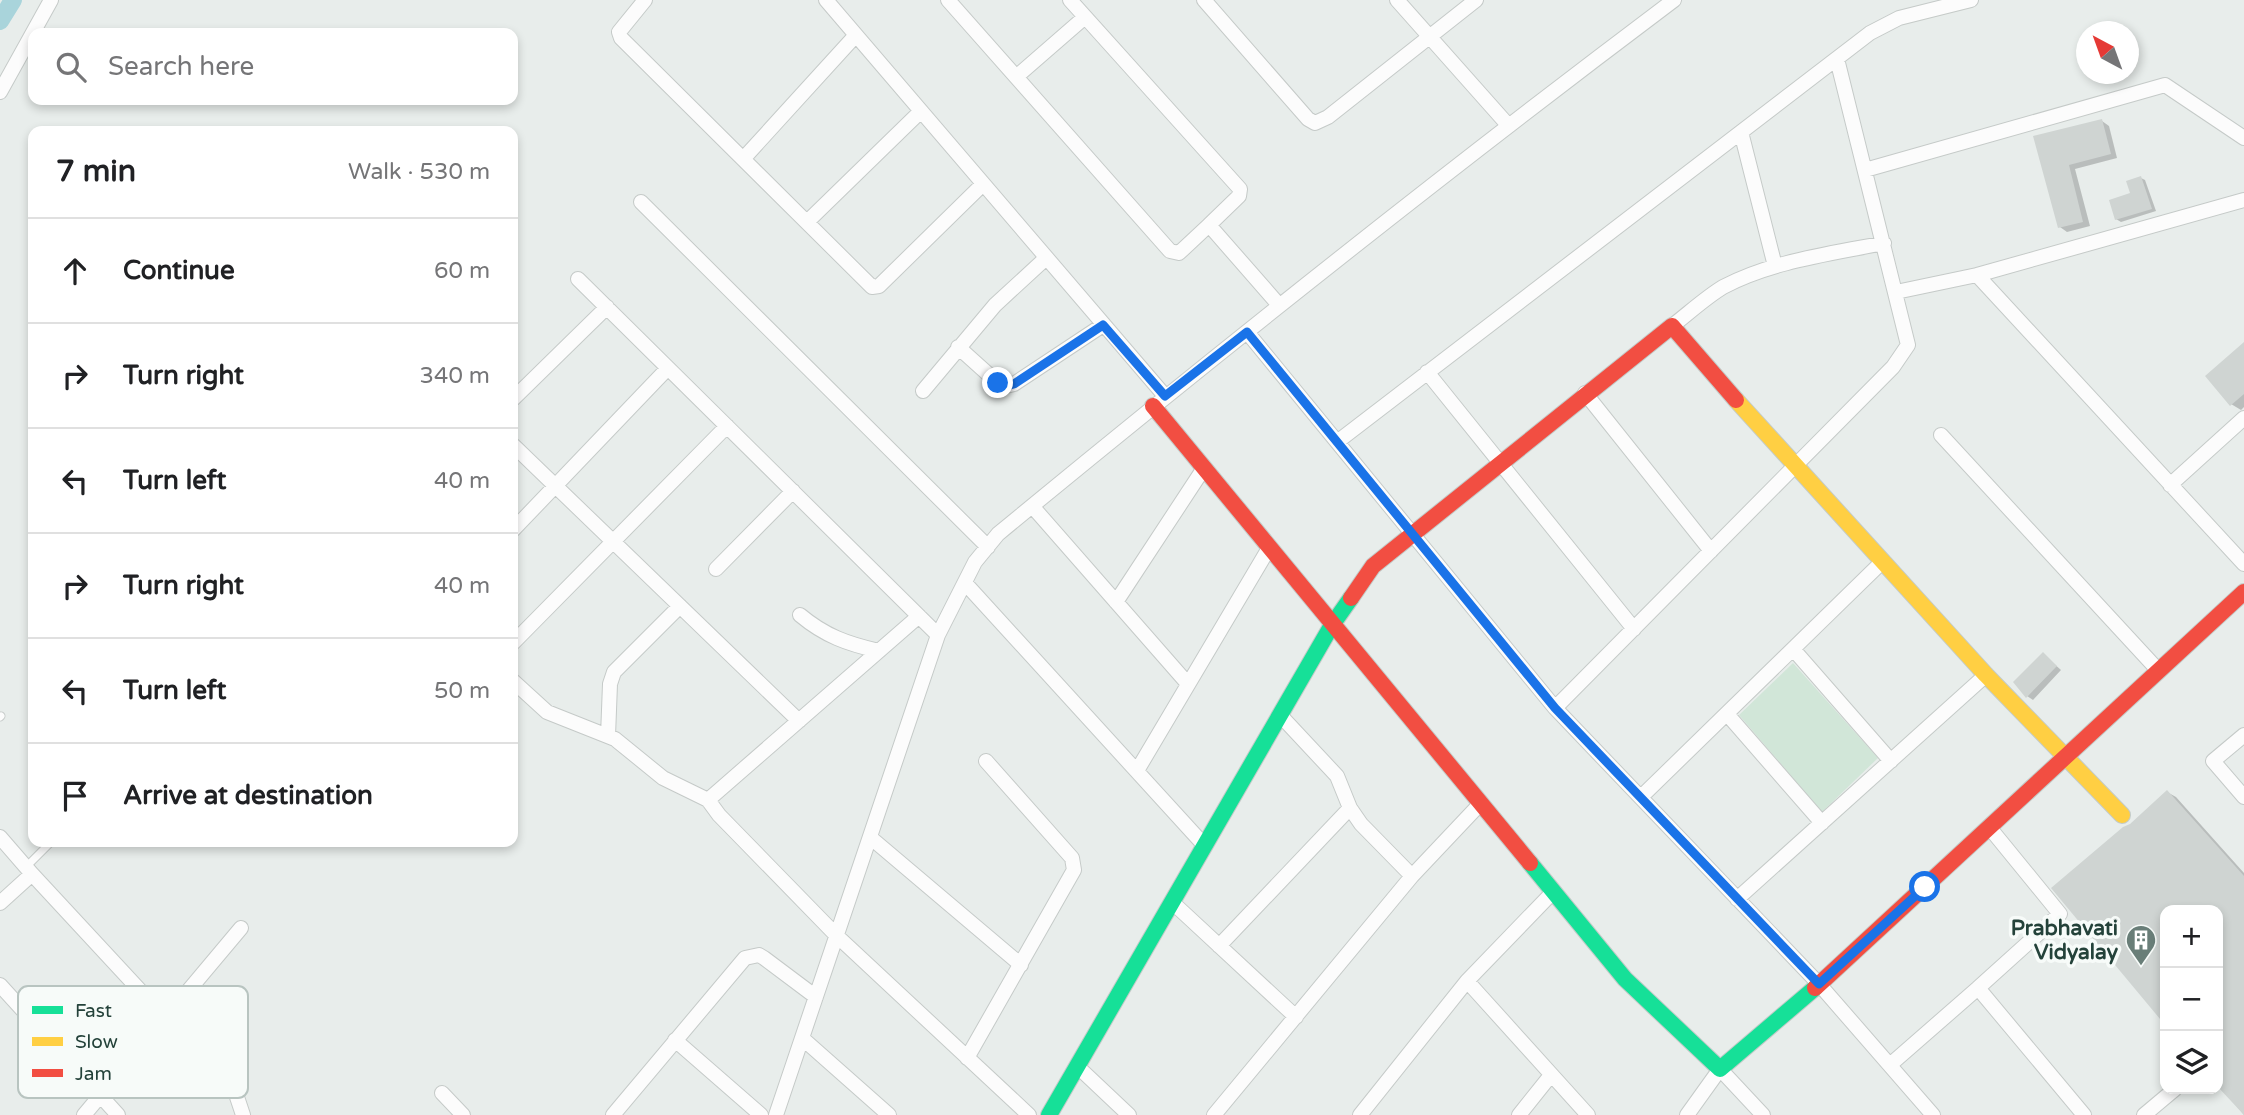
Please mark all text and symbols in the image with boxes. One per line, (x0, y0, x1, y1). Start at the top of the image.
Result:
north arrow (2076, 21, 2139, 84)
search box (28, 28, 518, 105)
icon: search (52, 48, 90, 86)
text: Search here (108, 51, 254, 82)
text: 7 min (56, 153, 136, 190)
text: Walk · 530 m (348, 158, 490, 186)
icon: ahead (56, 252, 94, 290)
text: Continue (123, 255, 235, 286)
text: 60 m (434, 257, 490, 285)
icon: right (56, 357, 94, 395)
text: Turn right (123, 360, 244, 391)
text: 340 m (420, 362, 490, 390)
route end (982, 367, 1013, 398)
icon: left (56, 462, 94, 500)
text: Turn left (123, 465, 226, 496)
text: 40 m (434, 467, 490, 495)
icon: right (56, 567, 94, 605)
text: Turn right (123, 570, 244, 601)
text: 40 m (434, 572, 490, 600)
icon: left (56, 672, 94, 710)
text: Turn left (123, 675, 226, 706)
text: 50 m (434, 677, 490, 705)
icon: arrive (56, 777, 94, 815)
text: Arrive at destination (123, 780, 373, 811)
route start (1909, 871, 1940, 902)
map controls (2160, 905, 2223, 1094)
button: + (2160, 905, 2223, 968)
place label: Prabhavati Vidyalay (2011, 916, 2119, 965)
building icon: Prabhavati Vidyalay (2124, 923, 2158, 967)
button: − (2160, 968, 2223, 1031)
legend (18, 986, 248, 1098)
text: Fast (75, 1000, 112, 1022)
text: Slow (75, 1031, 118, 1053)
button: layers (2160, 1031, 2223, 1094)
text: Jam (75, 1063, 112, 1085)

